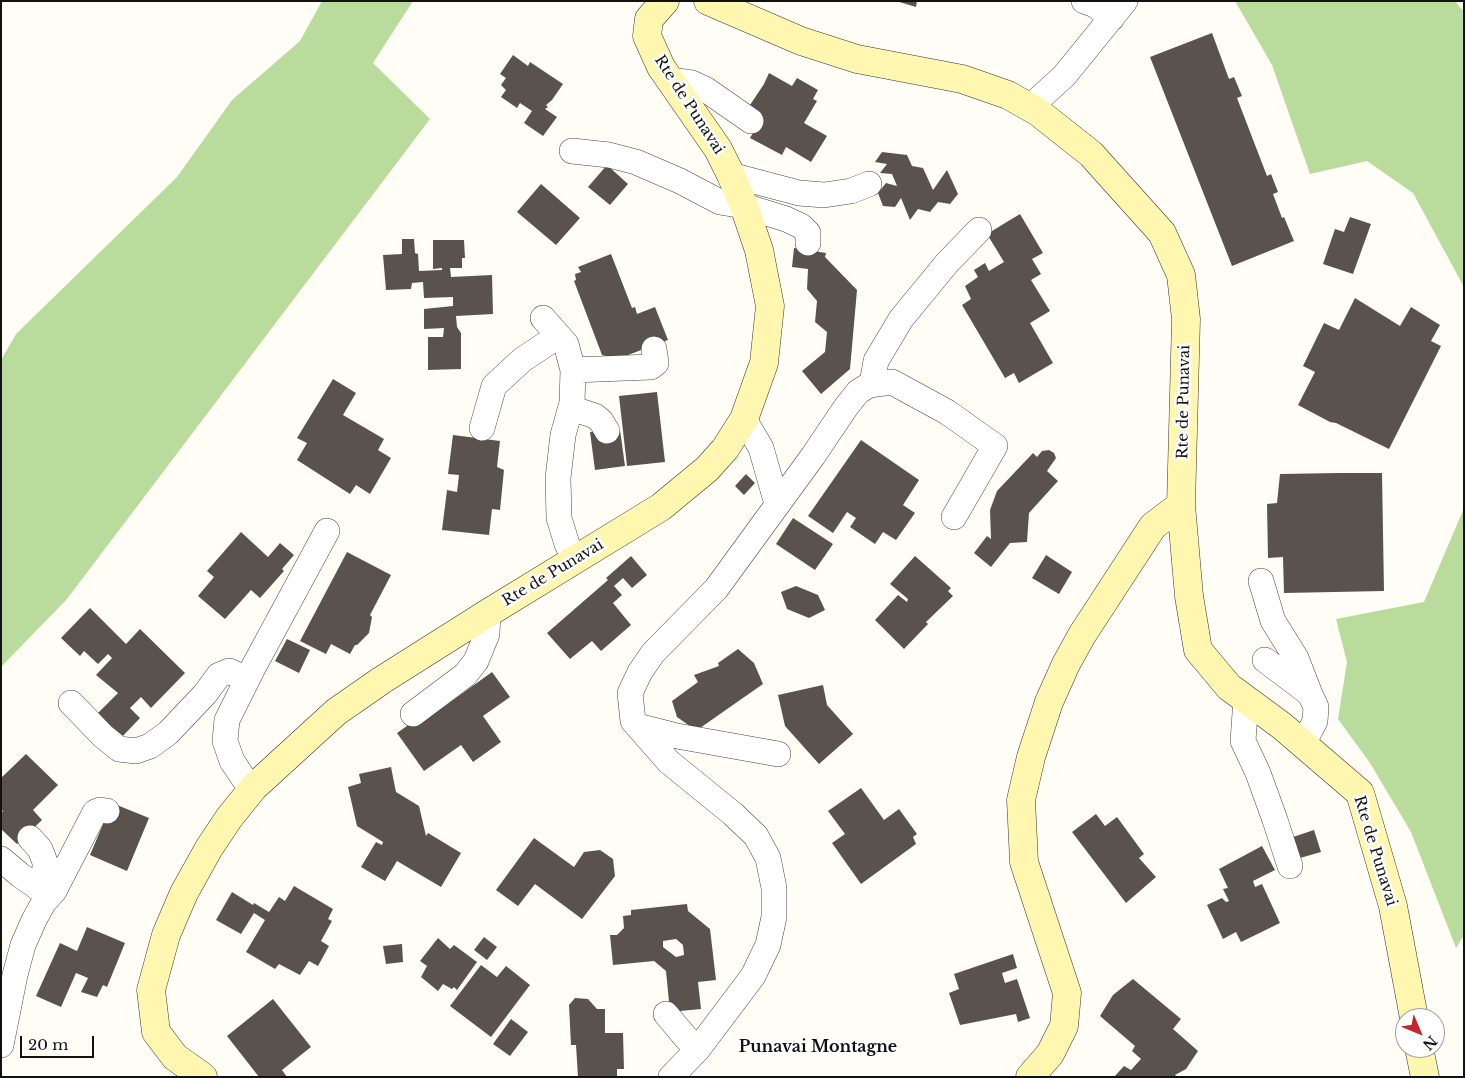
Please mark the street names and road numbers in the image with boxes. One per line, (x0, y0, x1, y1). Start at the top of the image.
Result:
street label: Rte de Punavai (650, 52, 728, 158)
street label: Rte de Punavai (1174, 345, 1194, 459)
street label: Rte de Punavai (499, 536, 607, 610)
street label: Rte de Punavai (1350, 794, 1400, 908)

